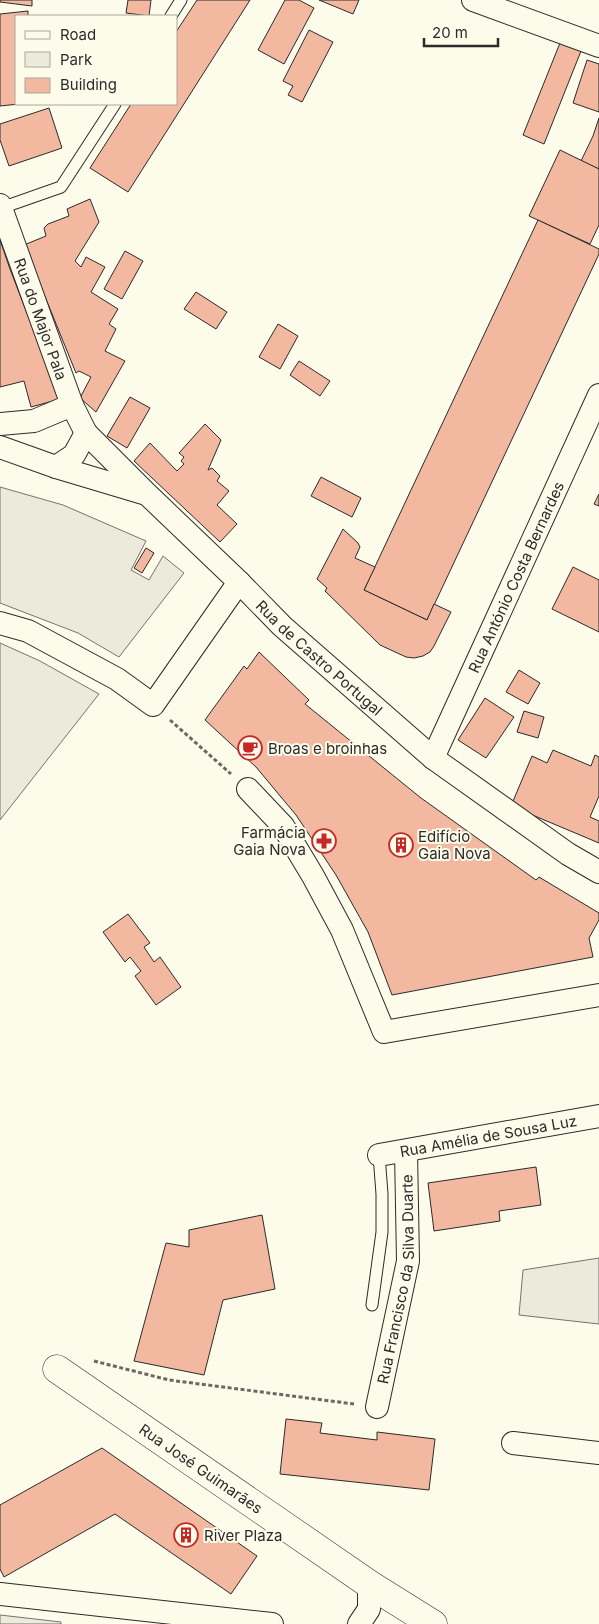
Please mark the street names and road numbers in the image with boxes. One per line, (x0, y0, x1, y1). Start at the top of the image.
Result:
street label: Rua do Major Pala (10, 255, 72, 382)
street label: Rua António Costa Bernardes (464, 478, 568, 676)
street label: Rua de Castro Portugal (252, 596, 387, 719)
street label: Rua Amélia de Sousa Luz (398, 1111, 578, 1161)
street label: Rua Francisco da Silva Duarte (373, 1174, 418, 1385)
street label: Rua José Guimarães (136, 1419, 267, 1518)

